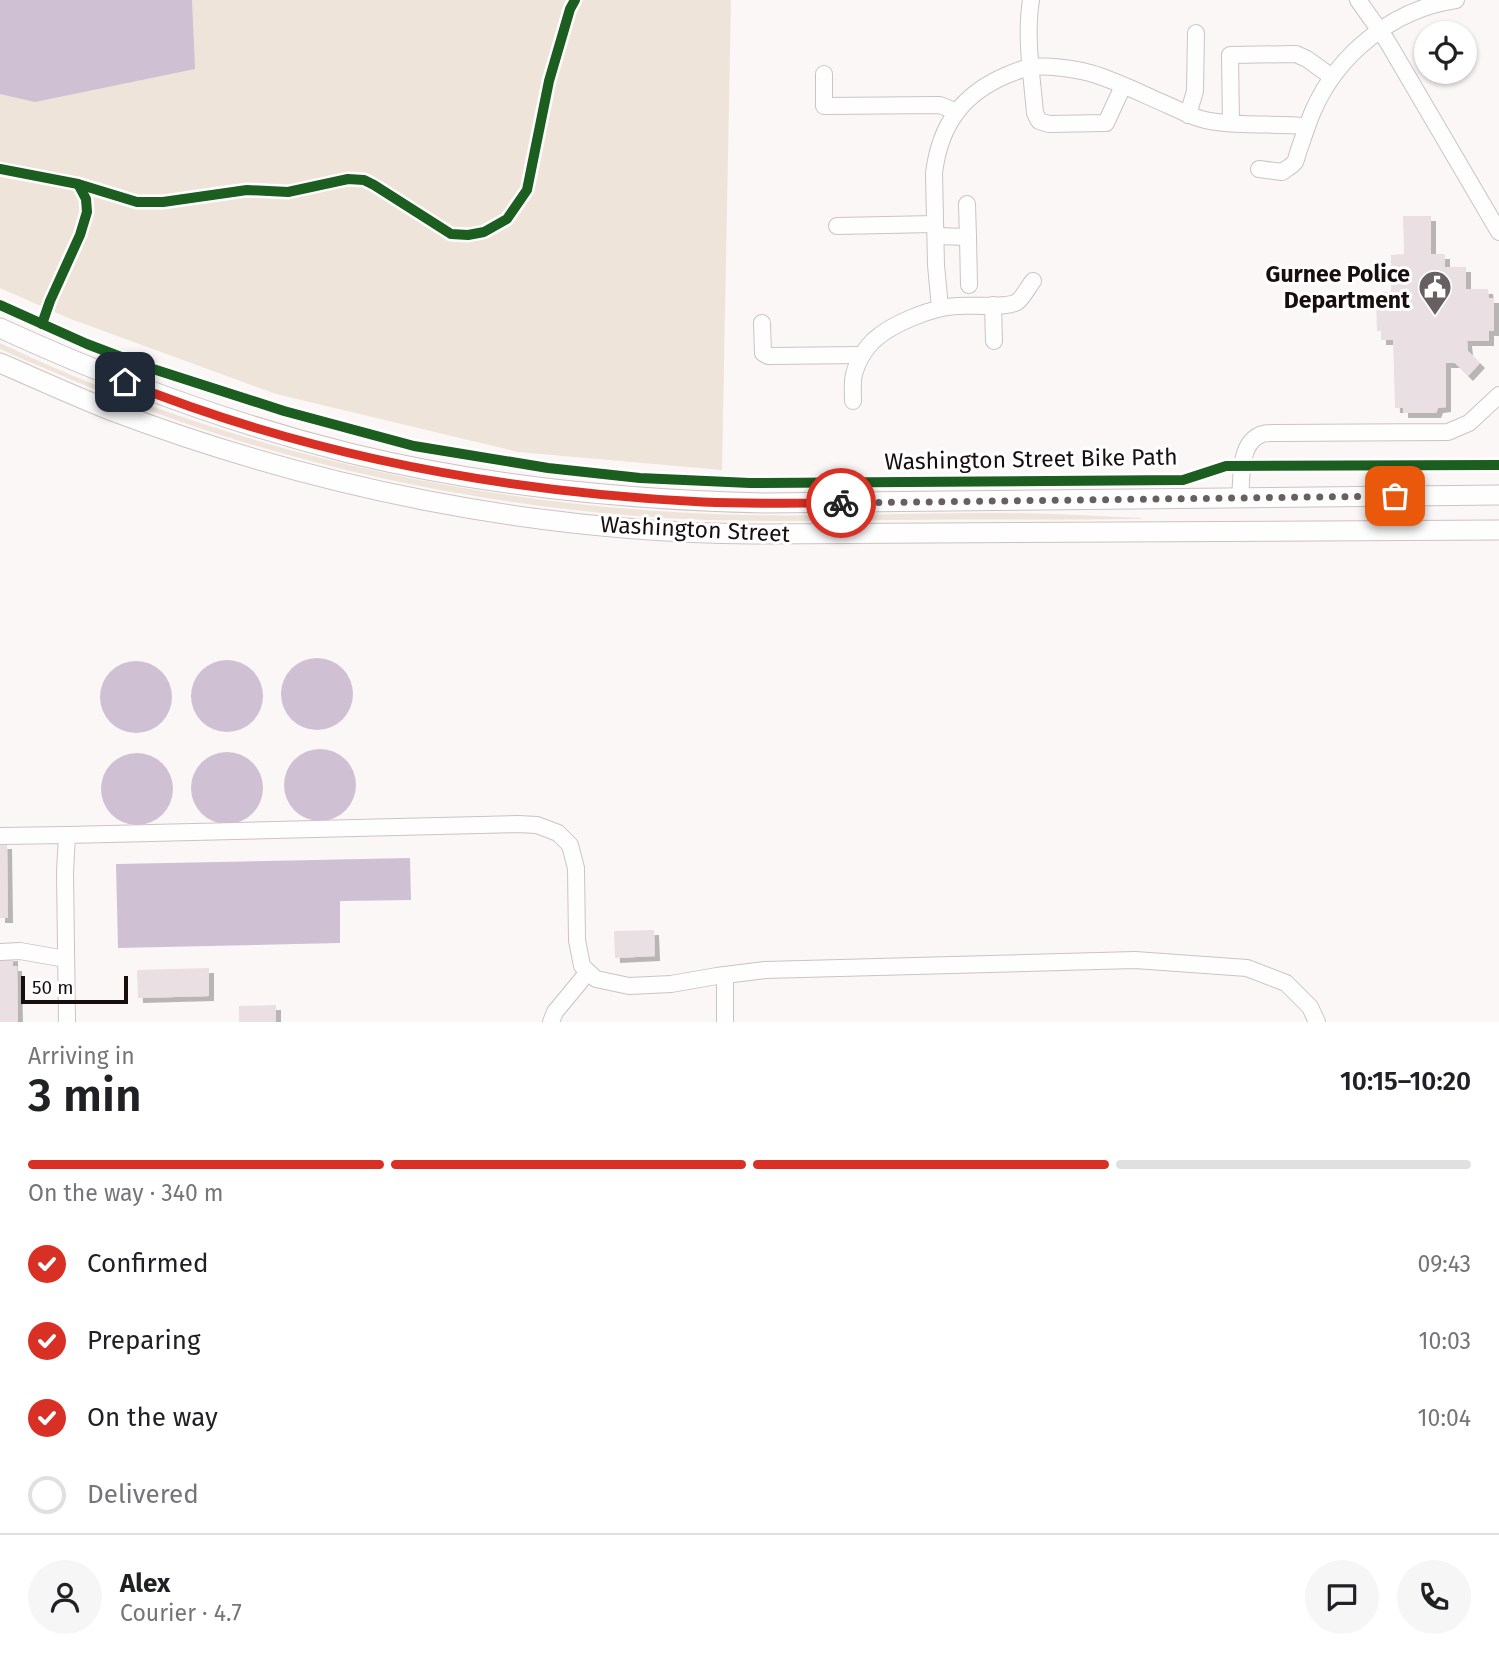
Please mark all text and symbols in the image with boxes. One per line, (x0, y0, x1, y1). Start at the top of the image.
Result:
map controls (1414, 21, 1477, 84)
button: locate (1414, 21, 1477, 84)
place label: Gurnee Police Department (1266, 260, 1411, 314)
public building icon: Gurnee Police Department (1416, 268, 1454, 317)
pin (95, 352, 155, 412)
icon: home (106, 363, 144, 401)
street label: Washington Street Bike Path (884, 442, 1178, 476)
pin (1365, 466, 1425, 526)
courier (806, 468, 876, 538)
icon: bag (1376, 477, 1414, 515)
icon: bike (822, 484, 860, 522)
street label: Washington Street (599, 510, 791, 548)
scale bar (21, 973, 128, 1005)
text: 50 m (32, 976, 73, 999)
text: Arriving in (28, 1042, 135, 1070)
text: 10:15–10:20 (1340, 1066, 1471, 1097)
text: 3 min (28, 1068, 142, 1123)
text: On the way · 340 m (28, 1179, 224, 1207)
icon: check (28, 1245, 66, 1283)
text: Confirmed (87, 1248, 208, 1279)
text: 09:43 (1418, 1250, 1471, 1278)
icon: check (28, 1322, 66, 1360)
text: Preparing (87, 1325, 200, 1356)
text: 10:03 (1419, 1327, 1471, 1355)
icon: check (28, 1399, 66, 1437)
text: On the way (87, 1402, 218, 1433)
text: 10:04 (1418, 1404, 1471, 1432)
text: Delivered (87, 1479, 199, 1510)
button: person (28, 1560, 102, 1634)
button: chat (1305, 1560, 1379, 1634)
button: phone (1397, 1560, 1471, 1634)
text: Alex (120, 1568, 170, 1599)
text: Courier · 4.7 (120, 1599, 242, 1627)

